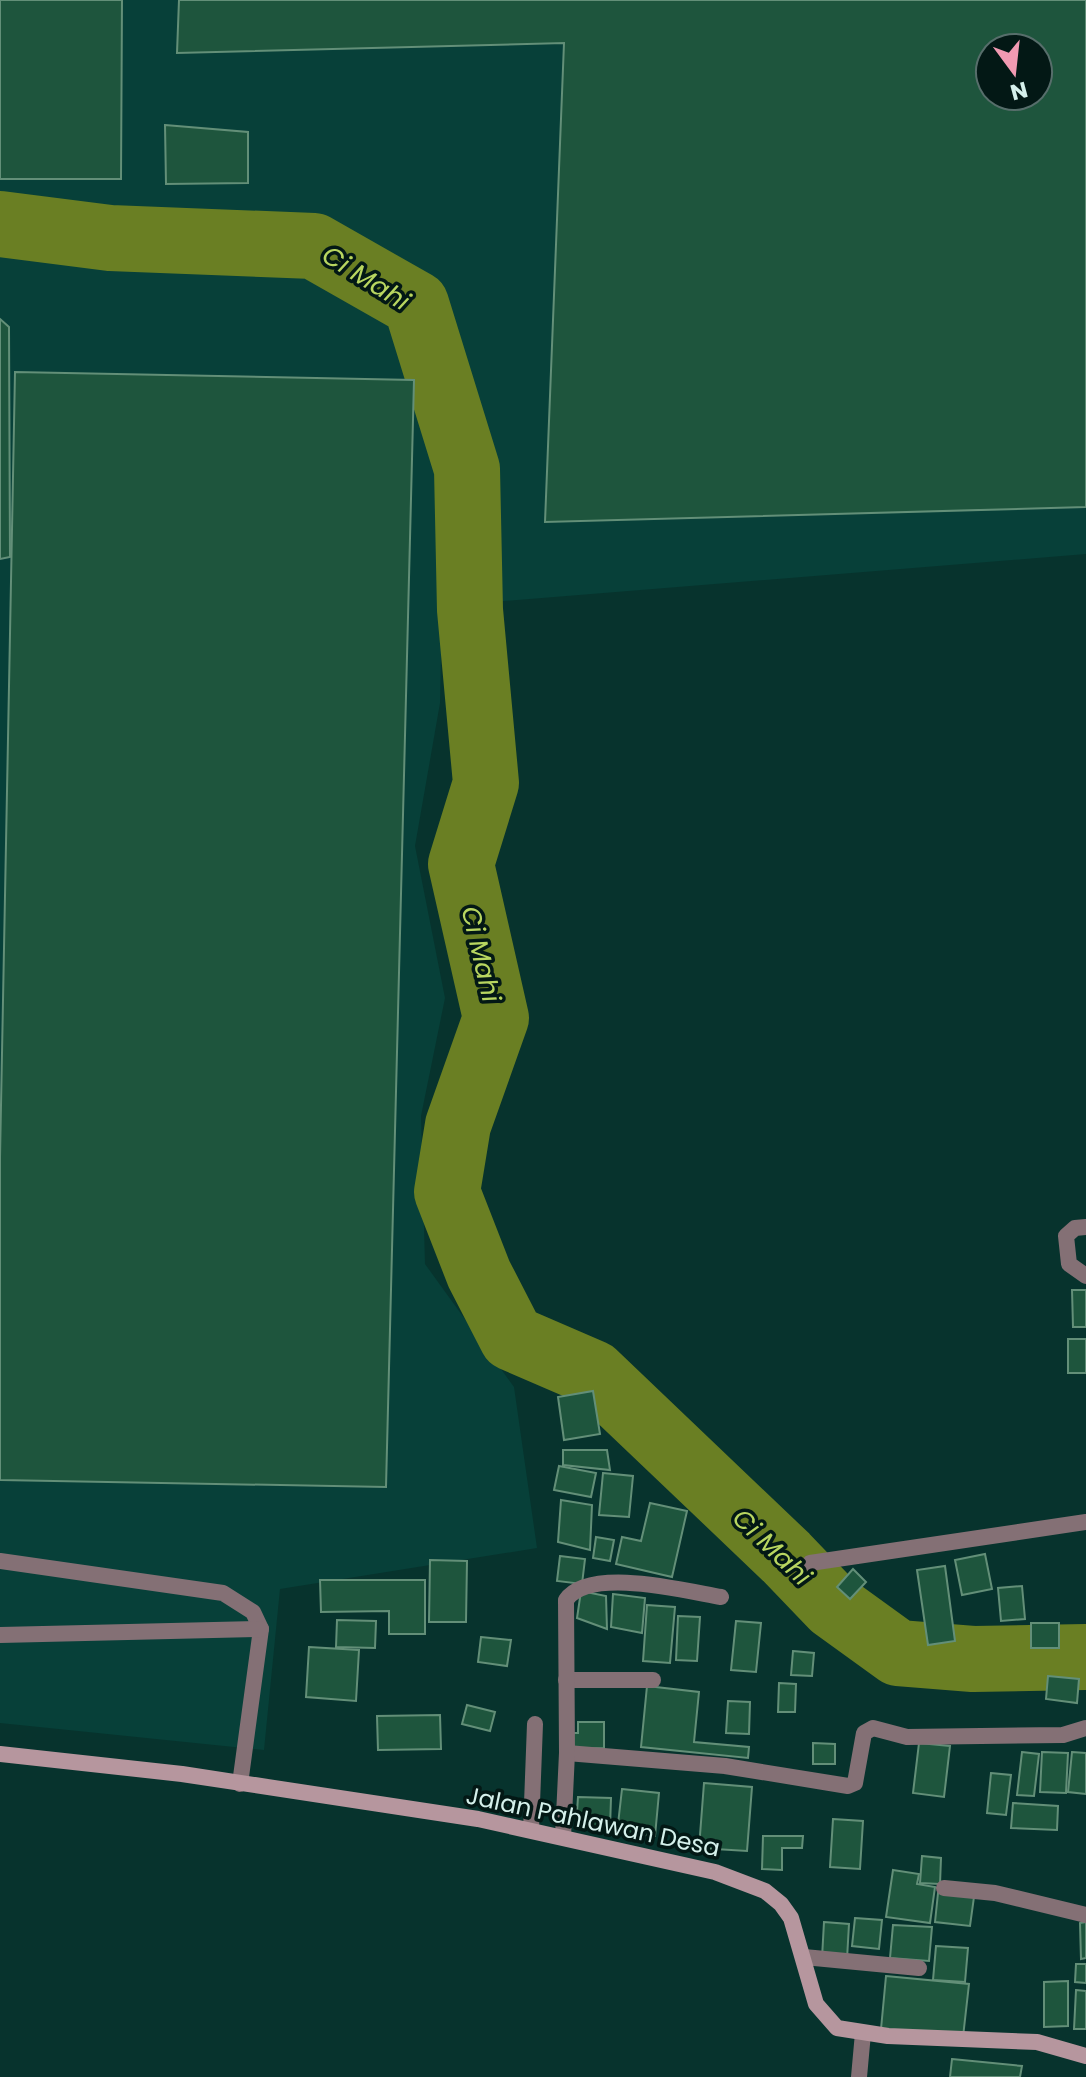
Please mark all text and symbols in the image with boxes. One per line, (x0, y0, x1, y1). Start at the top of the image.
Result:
north arrow (974, 32, 1054, 112)
text: N (1007, 74, 1031, 108)
water label: Ci Mahi (315, 237, 417, 319)
water label: Ci Mahi (453, 903, 510, 1006)
water label: Ci Mahi (725, 1500, 820, 1594)
street label: Jalan Pahlawan Desa (463, 1778, 723, 1865)

